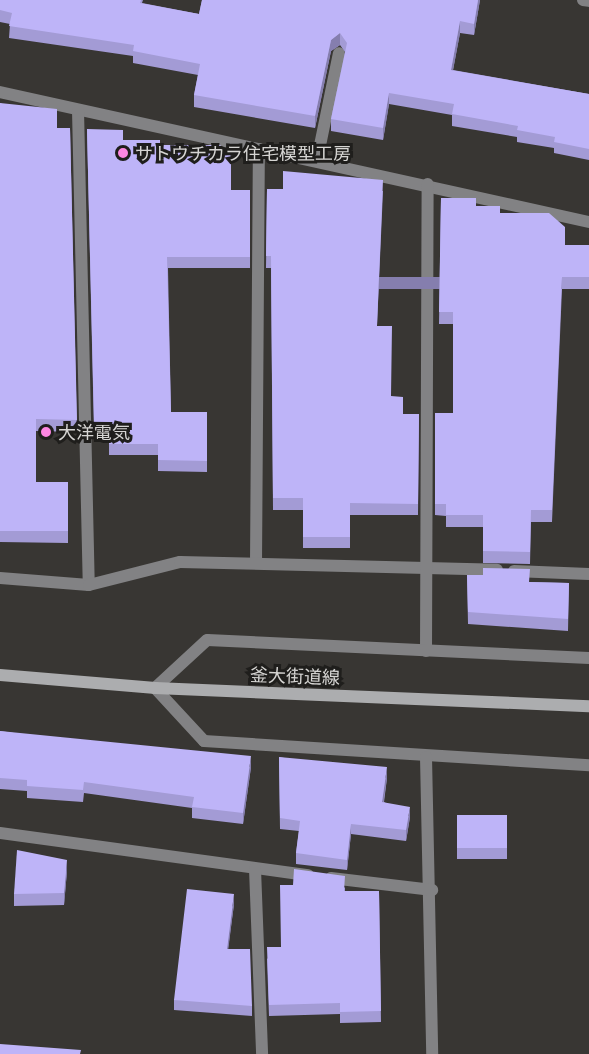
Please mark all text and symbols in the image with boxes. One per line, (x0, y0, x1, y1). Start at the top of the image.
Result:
place label: サトウチカラ住宅模型工房 (135, 142, 351, 164)
marker: サトウチカラ住宅模型工房 (116, 146, 130, 160)
place label: 大洋電気 (58, 421, 130, 443)
marker: 大洋電気 (39, 425, 53, 439)
street label: 釜大街道線 (250, 664, 340, 688)

